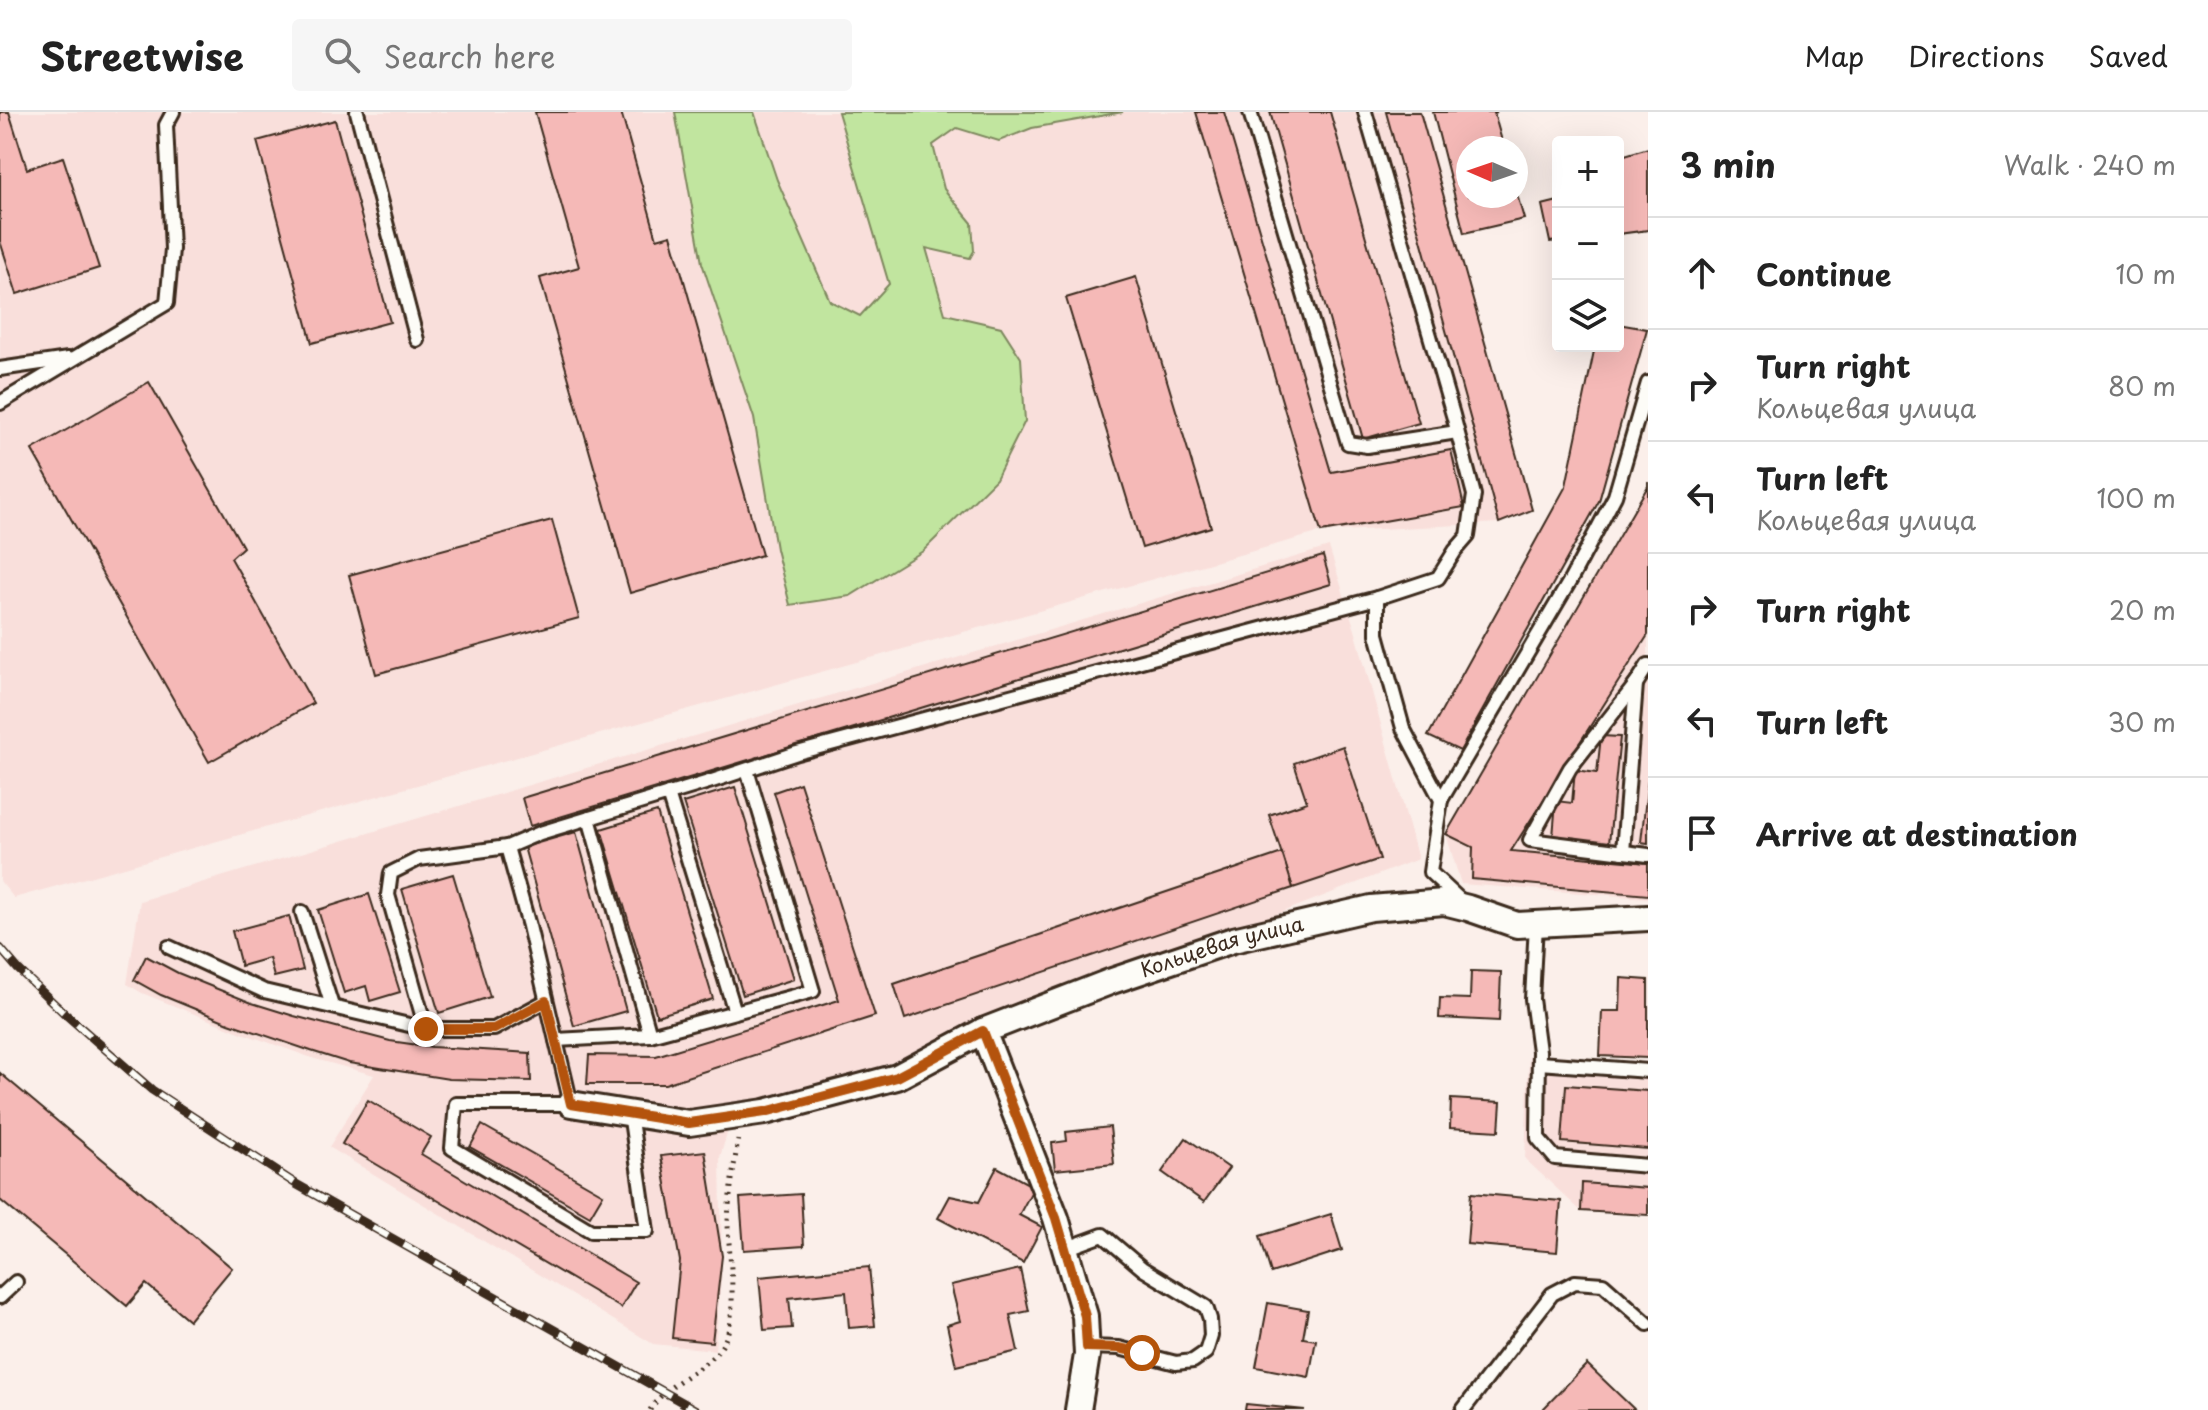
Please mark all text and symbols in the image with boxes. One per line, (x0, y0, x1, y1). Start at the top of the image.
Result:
search box (292, 19, 852, 91)
text: Streetwise (40, 27, 244, 84)
icon: search (320, 33, 364, 77)
text: Search here (384, 33, 555, 78)
text: Map (1805, 34, 1864, 77)
text: Directions (1908, 34, 2045, 77)
text: Saved (2089, 34, 2168, 77)
north arrow (1456, 136, 1528, 208)
map controls (1552, 136, 1624, 352)
button: + (1552, 136, 1624, 208)
text: 3 min (1680, 138, 1776, 190)
text: Walk · 240 m (2004, 145, 2176, 184)
button: − (1552, 208, 1624, 280)
icon: ahead (1680, 251, 1724, 295)
text: Continue (1756, 251, 1891, 296)
text: 10 m (2115, 254, 2176, 293)
button: layers (1552, 280, 1624, 352)
text: Turn right (1756, 343, 1911, 388)
icon: right (1680, 363, 1724, 407)
text: 80 m (2108, 366, 2176, 405)
text: Кольцевая улица (1756, 388, 1976, 427)
text: Turn left (1756, 455, 1888, 500)
icon: left (1680, 475, 1724, 519)
text: 100 m (2096, 478, 2176, 517)
text: Кольцевая улица (1756, 500, 1976, 539)
icon: right (1680, 587, 1724, 631)
text: Turn right (1756, 587, 1911, 632)
text: 20 m (2109, 590, 2176, 629)
icon: left (1680, 699, 1724, 743)
text: Turn left (1756, 699, 1888, 744)
text: 30 m (2108, 702, 2176, 741)
icon: arrive (1680, 811, 1724, 855)
text: Arrive at destination (1756, 811, 2078, 856)
street label: Кольцевая улица (1136, 908, 1307, 984)
route end (408, 1011, 444, 1047)
route start (1124, 1335, 1160, 1371)

